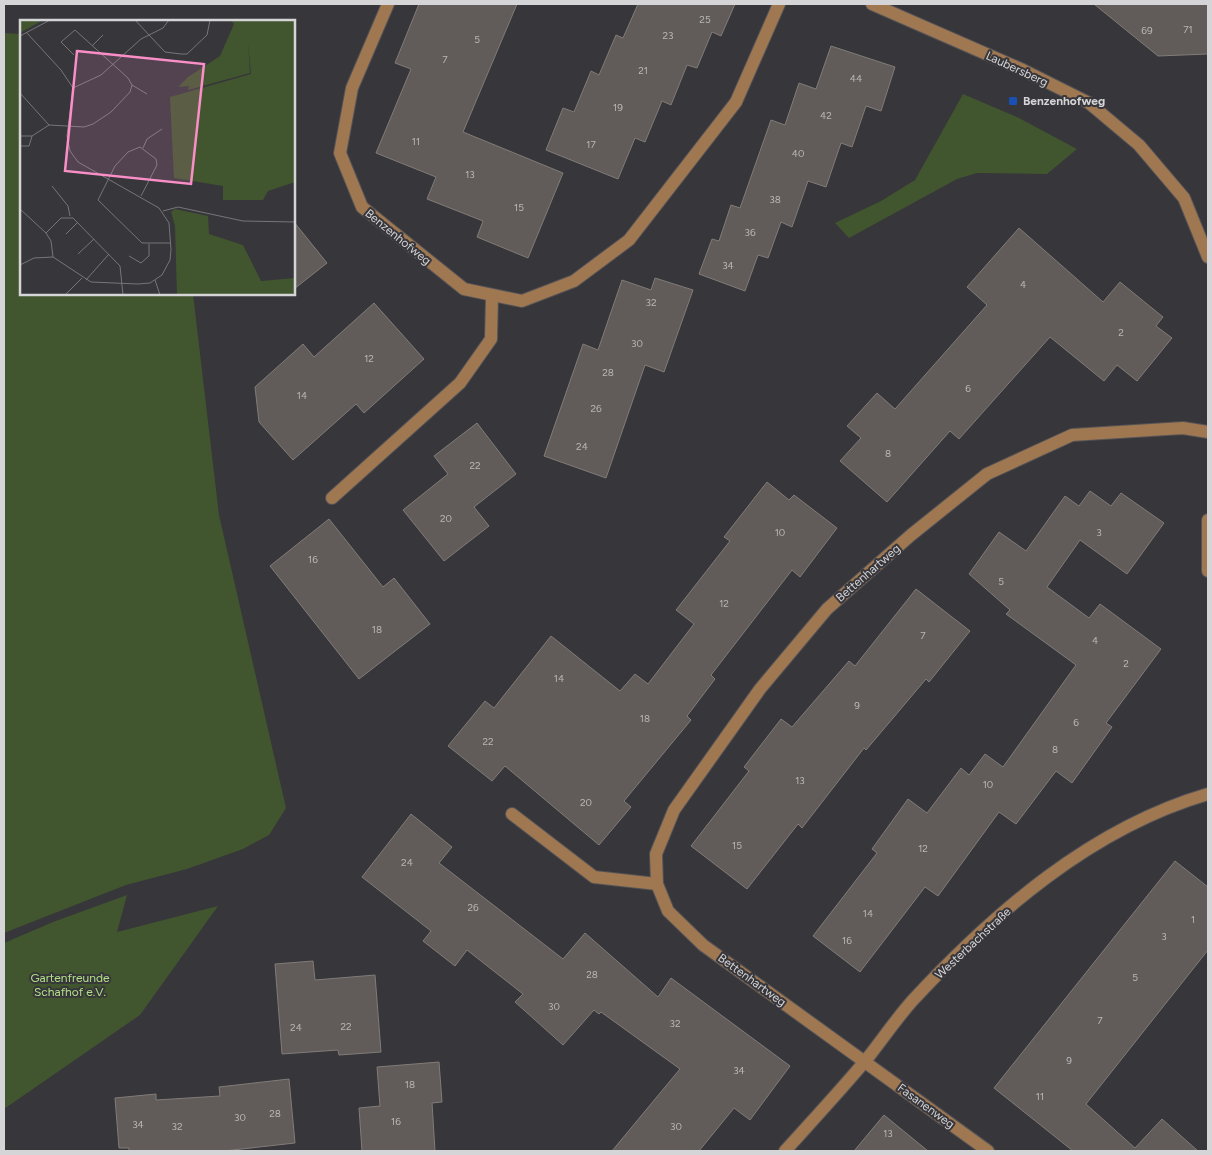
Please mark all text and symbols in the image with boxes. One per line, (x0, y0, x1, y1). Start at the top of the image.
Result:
house number: 25 (699, 13, 711, 26)
inset map (20, 20, 295, 295)
house number: 71 (1183, 23, 1193, 36)
house number: 69 (1141, 24, 1153, 37)
house number: 23 (662, 29, 674, 42)
house number: 5 (474, 33, 480, 46)
street label: Laubersberg (984, 49, 1050, 89)
house number: 7 (442, 53, 448, 66)
house number: 21 (638, 64, 648, 77)
house number: 44 (850, 72, 862, 85)
place label: Benzenhofweg (1023, 94, 1105, 108)
marker: Benzenhofweg (1007, 95, 1019, 107)
house number: 19 (613, 101, 623, 114)
house number: 42 (820, 109, 832, 122)
house number: 11 (412, 135, 420, 148)
house number: 17 (586, 138, 596, 151)
house number: 40 (792, 147, 804, 160)
house number: 13 (465, 168, 475, 181)
house number: 38 (769, 193, 781, 206)
house number: 15 (514, 201, 524, 214)
street label: Benzenhofweg (362, 206, 434, 268)
house number: 36 (744, 226, 756, 239)
house number: 34 (722, 259, 734, 272)
house number: 4 (1020, 278, 1026, 291)
house number: 32 (645, 296, 657, 309)
house number: 2 (1118, 326, 1124, 339)
house number: 30 (631, 337, 643, 350)
house number: 12 (364, 352, 374, 365)
house number: 28 (602, 366, 614, 379)
house number: 6 (965, 382, 971, 395)
house number: 14 (297, 389, 307, 402)
house number: 26 (590, 402, 602, 415)
house number: 24 (576, 440, 588, 453)
house number: 8 (885, 447, 891, 460)
house number: 22 (469, 459, 481, 472)
house number: 20 (440, 512, 452, 525)
house number: 10 (775, 526, 785, 539)
house number: 3 (1096, 526, 1102, 539)
street label: Bettenhartweg (833, 541, 903, 605)
house number: 16 (308, 553, 318, 566)
house number: 5 (998, 575, 1004, 588)
house number: 12 (719, 597, 729, 610)
house number: 18 (372, 623, 382, 636)
house number: 7 (920, 629, 926, 642)
house number: 4 (1092, 634, 1098, 647)
house number: 2 (1123, 657, 1129, 670)
house number: 14 (554, 672, 564, 685)
house number: 9 (854, 699, 860, 712)
house number: 18 (640, 712, 650, 725)
house number: 6 (1073, 716, 1079, 729)
house number: 22 (482, 735, 494, 748)
house number: 8 (1052, 743, 1058, 756)
house number: 13 (795, 774, 805, 787)
house number: 10 (983, 778, 993, 791)
house number: 20 (580, 796, 592, 809)
house number: 15 (732, 839, 742, 852)
house number: 12 (918, 842, 928, 855)
house number: 24 (401, 856, 413, 869)
house number: 26 (467, 901, 479, 914)
street label: Westerbachstraße (932, 904, 1014, 982)
house number: 14 (863, 907, 873, 920)
house number: 1 (1191, 913, 1195, 926)
house number: 3 (1161, 930, 1167, 943)
house number: 16 (842, 934, 852, 947)
street label: Bettenhartweg (715, 951, 789, 1009)
house number: 28 (586, 968, 598, 981)
park label: Gartenfreunde Schafhof e.V. (30, 971, 110, 999)
house number: 5 (1132, 971, 1138, 984)
house number: 30 (548, 1000, 560, 1013)
house number: 7 (1097, 1014, 1103, 1027)
house number: 32 (669, 1017, 681, 1030)
house number: 22 (340, 1020, 352, 1033)
house number: 24 (290, 1021, 302, 1034)
house number: 9 (1066, 1054, 1072, 1067)
house number: 34 (733, 1064, 745, 1077)
house number: 18 (405, 1078, 415, 1091)
street label: Fasanenweg (895, 1081, 957, 1131)
house number: 11 (1036, 1090, 1044, 1103)
house number: 28 (269, 1107, 281, 1120)
house number: 30 (234, 1111, 246, 1124)
house number: 16 (391, 1115, 401, 1128)
house number: 34 (132, 1118, 144, 1131)
house number: 32 (171, 1120, 183, 1133)
house number: 30 (670, 1120, 682, 1133)
house number: 13 (883, 1127, 893, 1140)

